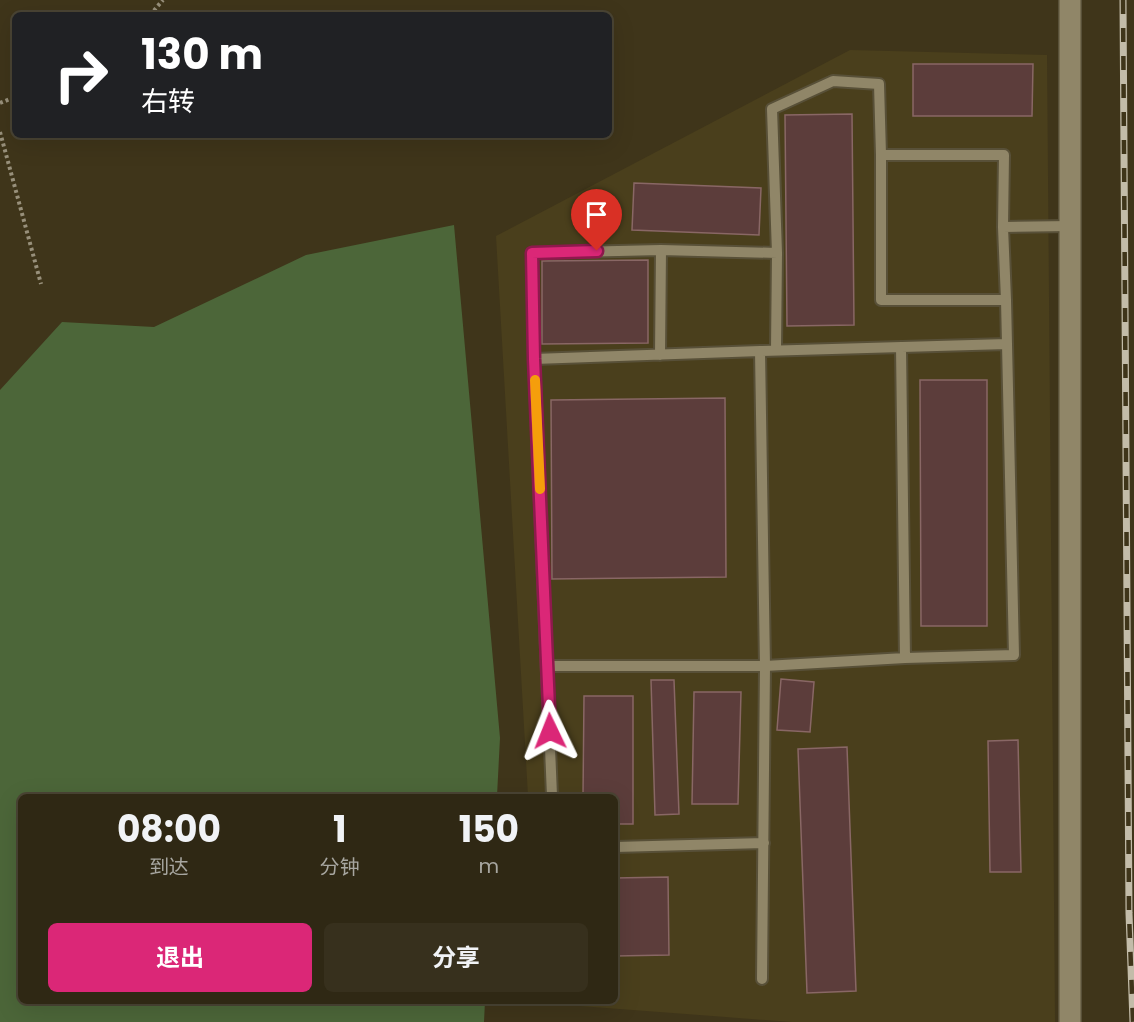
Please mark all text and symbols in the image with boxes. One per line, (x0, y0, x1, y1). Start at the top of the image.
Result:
text: 130 m (141, 25, 263, 84)
icon: right (42, 36, 120, 114)
text: 右转 (141, 83, 195, 120)
pin (571, 189, 622, 251)
icon: arrive (580, 198, 613, 231)
position arrow (518, 699, 582, 763)
text: 08:00 (117, 804, 221, 855)
text: 1 (333, 804, 347, 855)
text: 150 (459, 804, 519, 855)
text: m (479, 852, 499, 880)
text: 到达 (149, 853, 189, 881)
text: 分钟 (320, 853, 360, 881)
button: 退出 (48, 923, 312, 992)
button: 分享 (324, 923, 588, 992)

